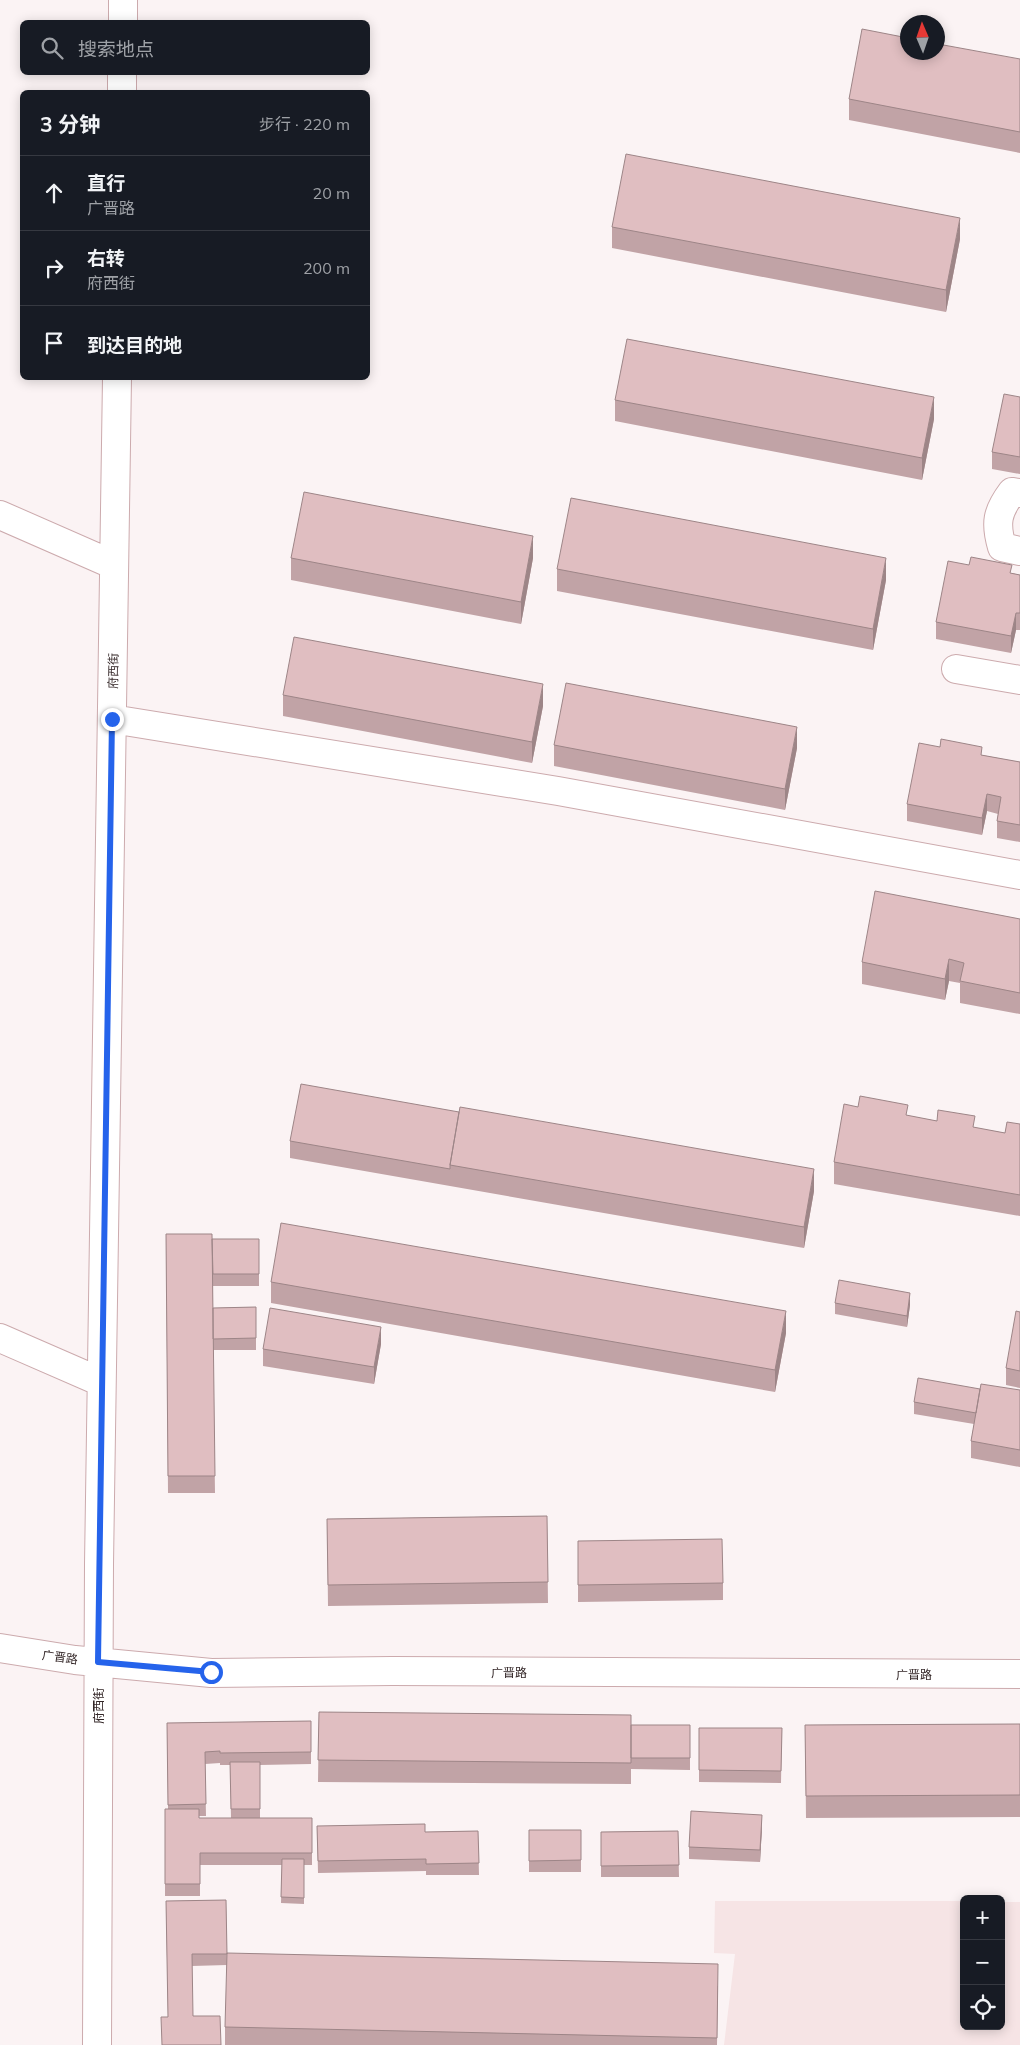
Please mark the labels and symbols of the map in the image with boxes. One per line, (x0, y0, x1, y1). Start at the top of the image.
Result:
north arrow (900, 15, 945, 60)
street label: 府西街 (105, 653, 121, 689)
route end (101, 708, 124, 731)
street label: 广晋路 (41, 1647, 79, 1667)
route start (200, 1661, 223, 1684)
street label: 广晋路 (491, 1665, 527, 1680)
street label: 广晋路 (896, 1667, 932, 1682)
street label: 府西街 (91, 1688, 106, 1724)

